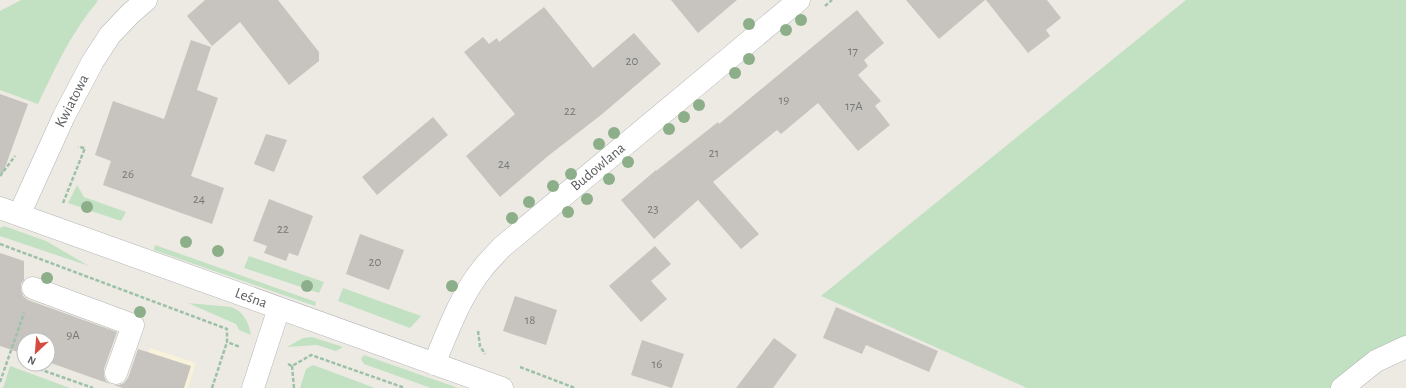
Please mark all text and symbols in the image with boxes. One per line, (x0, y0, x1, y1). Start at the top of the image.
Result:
house number: 17 (848, 45, 859, 58)
house number: 20 (626, 55, 639, 68)
street label: Kwiatowa (52, 72, 92, 130)
house number: 19 (779, 94, 789, 107)
house number: 17A (845, 100, 863, 113)
house number: 22 (564, 105, 576, 118)
street label: Budowlana (568, 140, 628, 194)
house number: 21 (709, 147, 719, 160)
house number: 24 (498, 158, 510, 171)
house number: 26 (122, 168, 134, 181)
house number: 24 (193, 193, 205, 206)
house number: 23 (647, 203, 659, 216)
house number: 22 (277, 223, 289, 236)
house number: 20 (369, 256, 382, 269)
street label: Leśna (233, 285, 269, 311)
house number: 18 (525, 314, 535, 327)
house number: 9A (66, 329, 80, 342)
north arrow (16, 332, 56, 372)
text: N (26, 354, 38, 367)
house number: 16 (652, 358, 662, 371)

